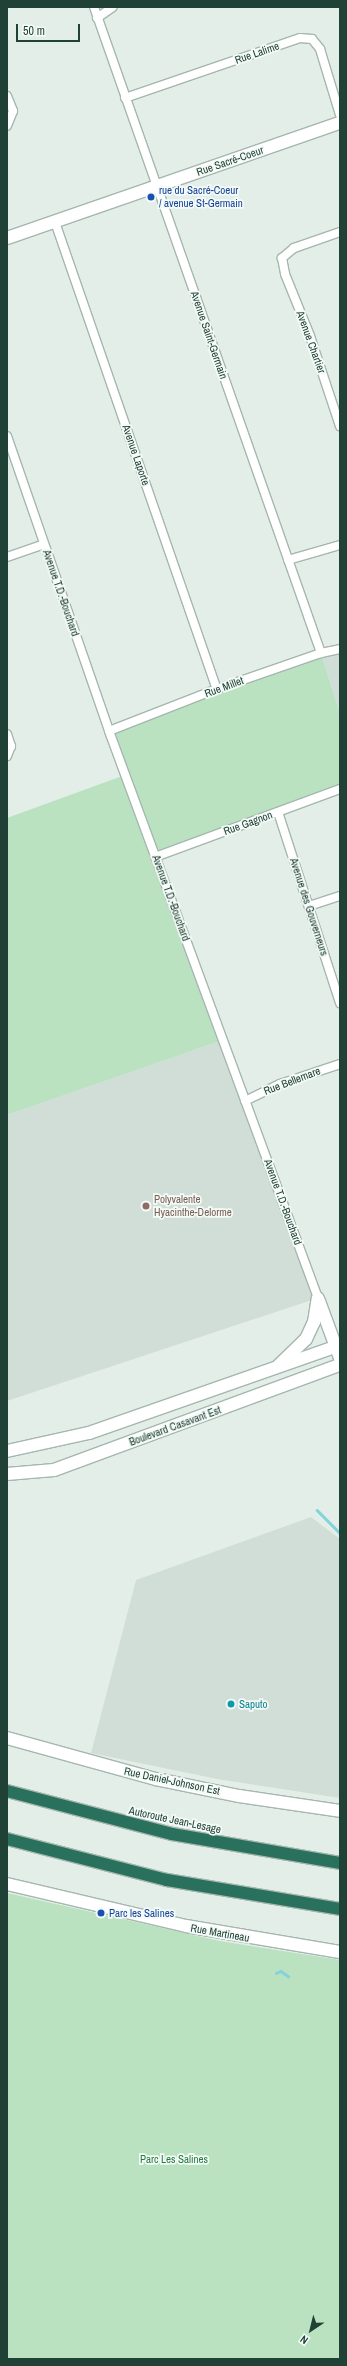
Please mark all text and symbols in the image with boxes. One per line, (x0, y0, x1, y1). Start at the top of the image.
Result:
scale bar (18, 16, 82, 42)
text: 50 m (23, 23, 45, 39)
street label: Rue Lalime (233, 39, 281, 67)
street label: Rue Sacré-Coeur (195, 143, 265, 179)
place label: rue du Sacré-Coeur / avenue St-Germain (159, 184, 243, 210)
marker: rue du Sacré-Coeur / avenue St-Germain (146, 192, 156, 202)
street label: Avenue Saint-Germain (188, 289, 230, 381)
street label: Avenue Chartier (294, 309, 328, 375)
street label: Avenue Laporte (119, 423, 153, 487)
street label: Avenue T.D.-Bouchard (40, 548, 82, 638)
street label: Rue Millet (203, 674, 245, 700)
street label: Rue Gagnon (222, 808, 274, 838)
street label: Avenue T.D.-Bouchard (149, 853, 193, 943)
street label: Avenue des Gouverneurs (287, 856, 331, 958)
street label: Rue Bellemare (262, 1064, 322, 1098)
street label: Avenue T.D.-Bouchard (261, 1157, 305, 1247)
place label: Polyvalente Hyacinthe-Delorme (154, 1193, 232, 1219)
marker: Polyvalente Hyacinthe-Delorme (141, 1201, 151, 1211)
street label: Boulevard Casavant Est (127, 1403, 223, 1449)
place label: Saputo (239, 1697, 268, 1711)
marker: Saputo (226, 1699, 236, 1709)
street label: Rue Daniel-Johnson Est (123, 1764, 221, 1798)
street label: Autoroute Jean-Lesage (128, 1804, 222, 1836)
place label: Parc les Salines (109, 1906, 174, 1920)
marker: Parc les Salines (96, 1908, 106, 1918)
street label: Rue Martineau (189, 1921, 251, 1945)
park label: Parc Les Salines (140, 2152, 208, 2166)
north arrow (291, 2310, 331, 2350)
text: N (297, 2332, 311, 2347)

